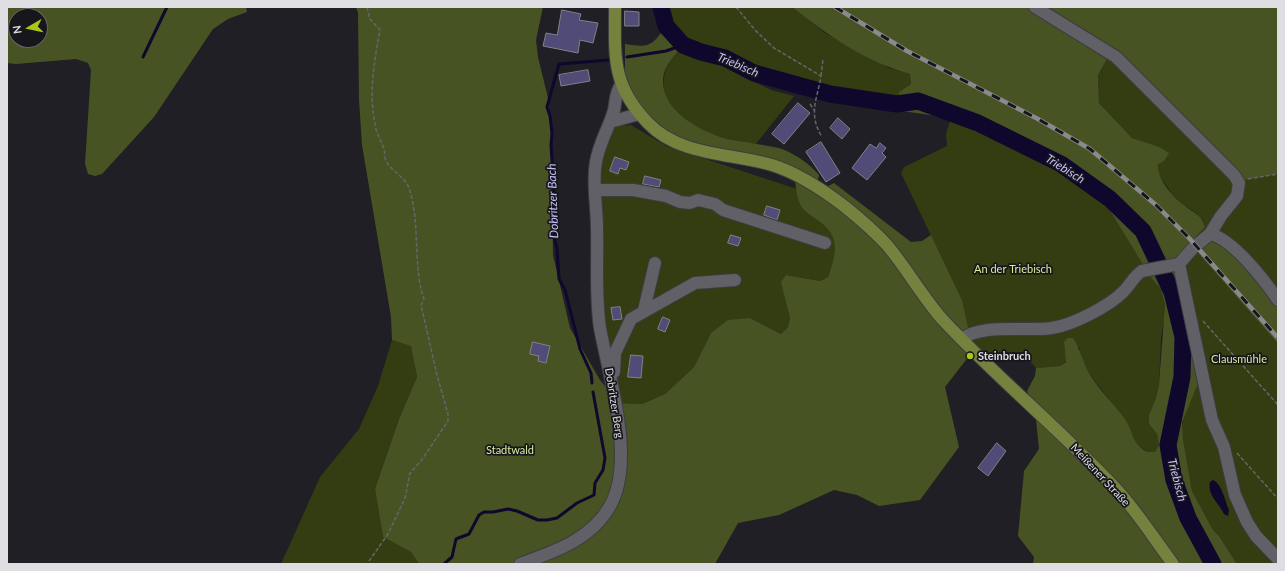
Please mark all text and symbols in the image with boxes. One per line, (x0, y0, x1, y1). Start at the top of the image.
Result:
north arrow (8, 8, 48, 48)
text: N (10, 25, 24, 35)
water label: Triebisch (715, 50, 761, 80)
water label: Triebisch (1043, 151, 1087, 187)
water label: Dobritzer Bach (544, 163, 562, 239)
park label: An der Triebisch (974, 262, 1052, 276)
place label: Steinbruch (978, 349, 1031, 363)
marker: Steinbruch (965, 351, 975, 361)
park label: Clausmühle (1211, 352, 1267, 366)
street label: Dobritzer Berg (602, 367, 626, 439)
street label: Meißener Straße (1068, 441, 1132, 509)
park label: Stadtwald (486, 443, 534, 457)
water label: Triebisch (1164, 457, 1190, 503)

